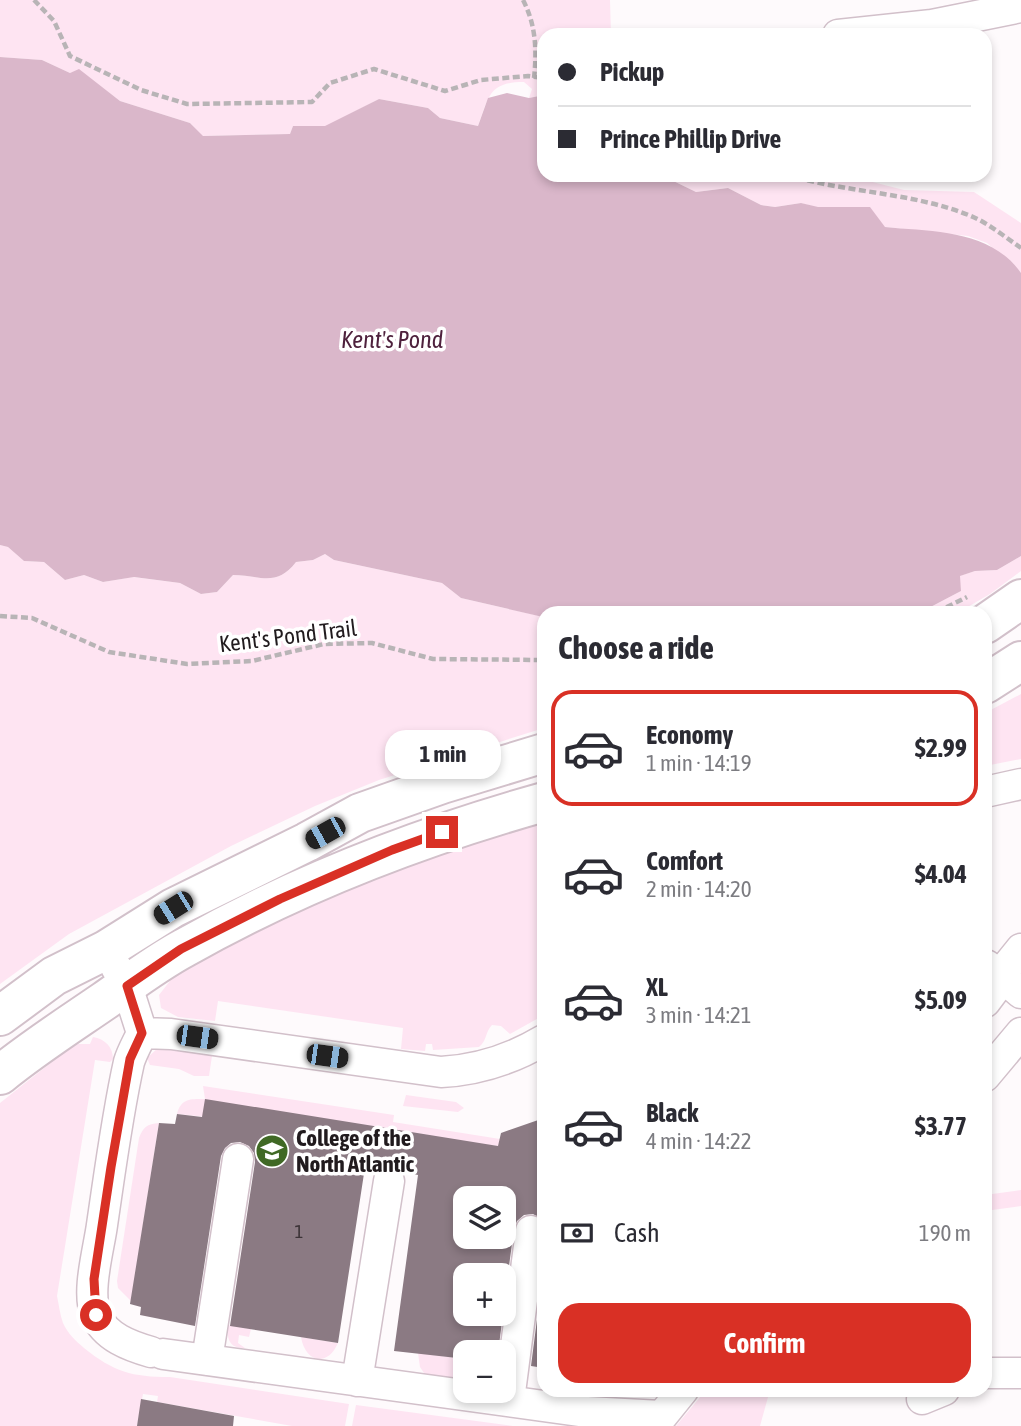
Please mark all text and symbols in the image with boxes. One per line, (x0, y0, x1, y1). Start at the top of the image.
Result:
text: Pickup (600, 57, 664, 87)
text: Prince Phillip Drive (600, 124, 781, 154)
water label: Kent's Pond (341, 326, 443, 353)
street label: Kent's Pond Trail (218, 615, 358, 657)
text: Choose a ride (558, 629, 714, 666)
icon: car (562, 717, 625, 780)
text: Economy (646, 720, 733, 750)
callout: 1 min (384, 730, 500, 780)
text: $2.99 (915, 733, 967, 763)
text: 1 min (420, 741, 466, 767)
text: 1 min · 14:19 (646, 750, 752, 776)
car (302, 814, 349, 852)
route end (426, 816, 458, 848)
icon: car (562, 843, 625, 906)
text: Comfort (646, 846, 723, 876)
text: $4.04 (915, 859, 967, 889)
text: 2 min · 14:20 (646, 876, 752, 902)
car (150, 888, 197, 928)
icon: car (562, 969, 625, 1032)
text: XL (646, 972, 668, 1002)
text: $5.09 (915, 985, 967, 1015)
text: 3 min · 14:21 (646, 1002, 752, 1028)
car (175, 1024, 220, 1050)
car (305, 1043, 350, 1069)
icon: car (562, 1095, 625, 1158)
text: Black (646, 1098, 698, 1128)
text: $3.77 (915, 1111, 967, 1141)
place label: College of the North Atlantic (296, 1125, 415, 1177)
text: 4 min · 14:22 (646, 1128, 752, 1154)
school or university icon: College of the North Atlantic (253, 1132, 291, 1170)
map controls (453, 1186, 516, 1403)
button: layers (453, 1186, 516, 1249)
icon: cash (558, 1214, 596, 1252)
text: Cash (614, 1218, 660, 1248)
house number: 1 (295, 1220, 303, 1242)
text: 190 m (919, 1220, 971, 1246)
button: + (453, 1263, 516, 1326)
route start (80, 1299, 112, 1331)
button: Confirm (558, 1303, 971, 1383)
button: − (453, 1340, 516, 1403)

